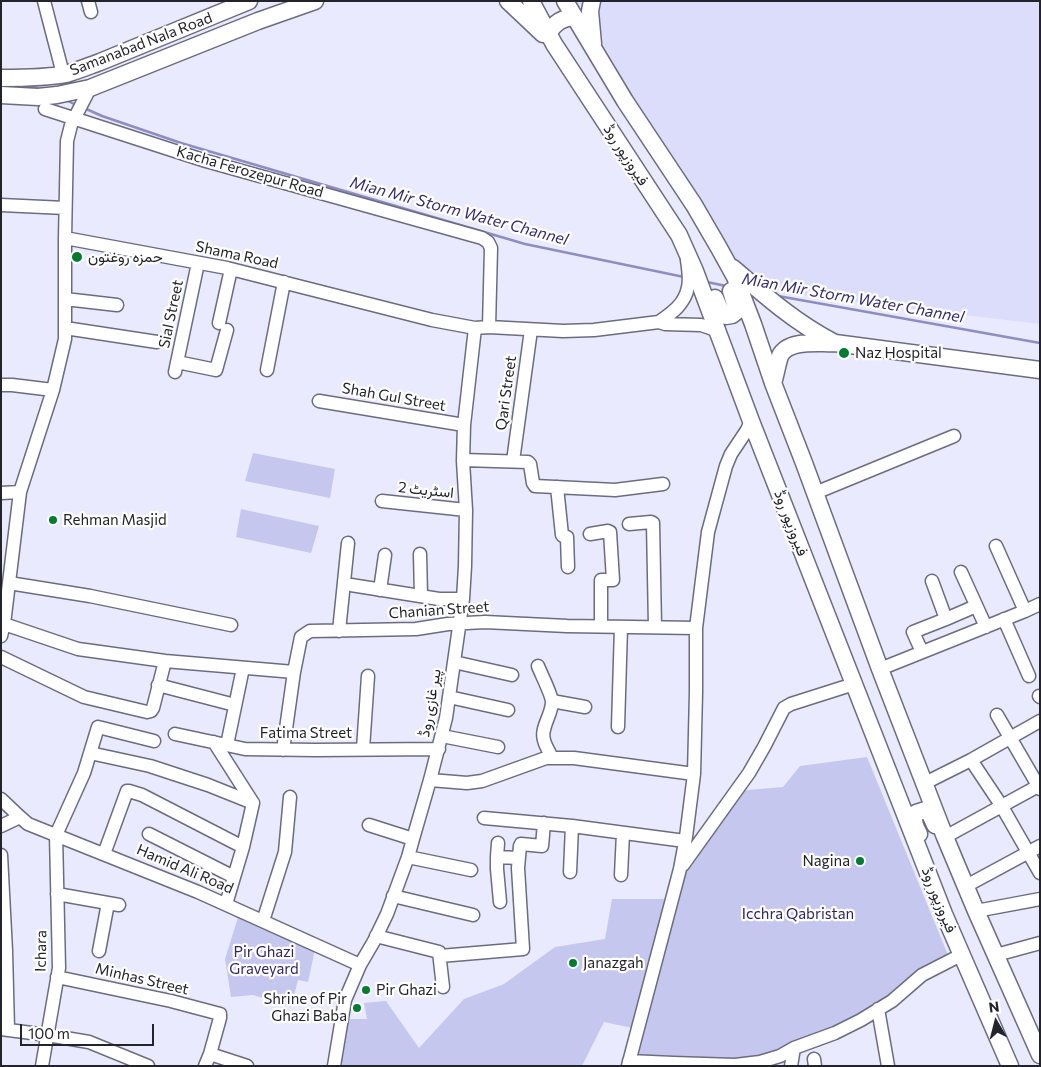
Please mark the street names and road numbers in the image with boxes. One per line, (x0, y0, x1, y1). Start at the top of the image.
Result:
street label: Samanabad Nala Road (67, 9, 215, 79)
street label: فیروزپور روڈ (600, 121, 652, 189)
street label: Kacha Ferozepur Road (174, 142, 326, 202)
street label: Shama Road (194, 237, 280, 273)
street label: Sial Street (155, 278, 187, 350)
street label: Qari Street (492, 355, 520, 431)
street label: Shah Gul Street (341, 379, 447, 415)
street label: اسٹریٹ 2 (397, 478, 455, 502)
street label: فیروزپور روڈ (770, 488, 812, 558)
street label: Chanian Street (388, 598, 490, 622)
street label: پیر غازی روڈ (415, 668, 445, 738)
street label: Fatima Street (260, 724, 352, 742)
street label: Hamid Ali Road (134, 840, 236, 898)
street label: فیروزپور روڈ (918, 865, 960, 935)
street label: Ichara (32, 930, 50, 972)
street label: Minhas Street (94, 960, 190, 998)

